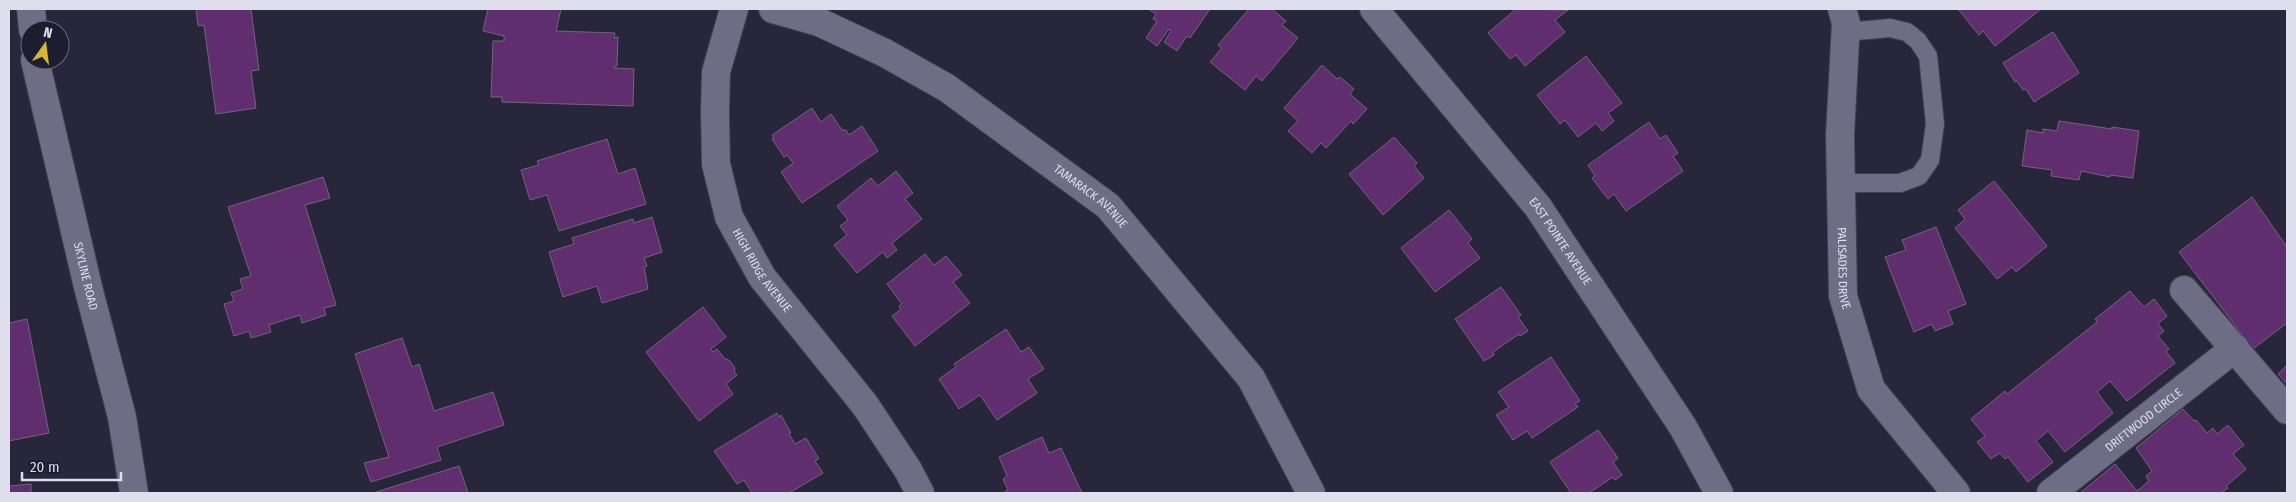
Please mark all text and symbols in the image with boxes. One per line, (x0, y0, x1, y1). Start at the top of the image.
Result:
north arrow (20, 20, 70, 70)
text: N (42, 24, 54, 42)
street label: TAMARACK AVENUE (1051, 162, 1131, 231)
street label: EAST POINTE AVENUE (1526, 195, 1595, 288)
street label: HIGH RIDGE AVENUE (730, 226, 795, 315)
street label: PALISADES DRIVE (1835, 227, 1854, 311)
street label: SKYLINE ROAD (71, 241, 101, 312)
street label: DRIFTWOOD CIRCLE (2102, 385, 2185, 455)
scale bar (22, 450, 121, 482)
text: 20 m (30, 458, 60, 476)

